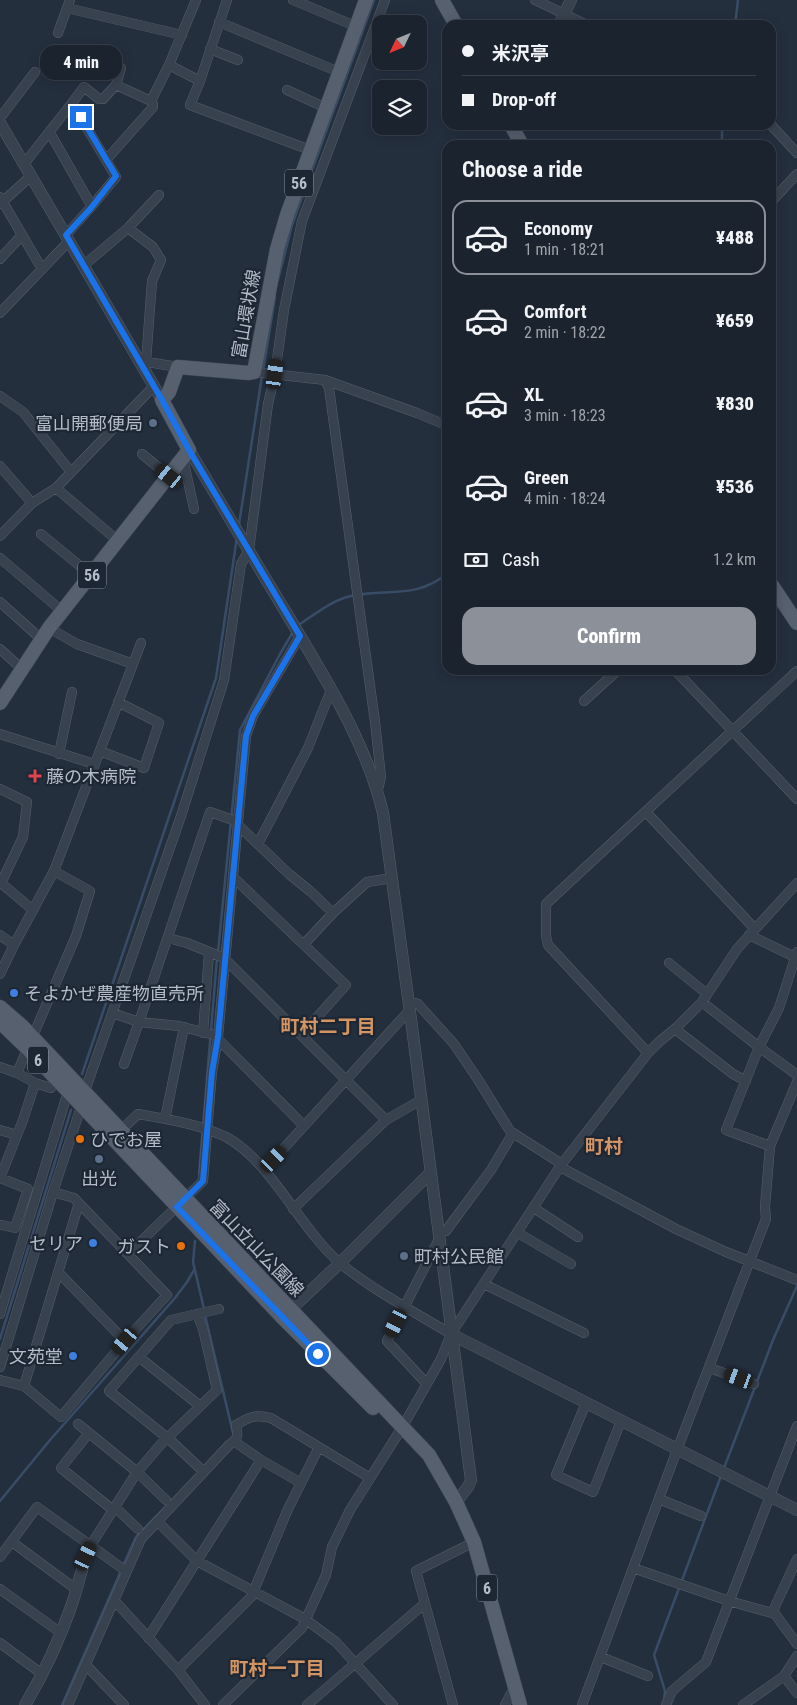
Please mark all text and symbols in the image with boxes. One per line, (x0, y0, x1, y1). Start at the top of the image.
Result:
north arrow (372, 15, 428, 70)
map controls (372, 15, 427, 135)
text: 米沢亭 (492, 42, 549, 65)
callout: 4 min (40, 44, 122, 80)
text: 4 min (63, 53, 99, 72)
button: layers (372, 80, 427, 135)
text: Drop-off (492, 88, 556, 111)
route end (70, 106, 92, 128)
text: Choose a ride (462, 157, 583, 182)
road number: 56 (285, 170, 313, 197)
icon: car (464, 215, 509, 260)
text: Economy (524, 217, 593, 240)
text: ¥488 (716, 226, 754, 249)
text: 1 min · 18:21 (524, 240, 606, 259)
street label: 富山環状線 (228, 268, 264, 360)
icon: car (464, 298, 509, 343)
text: Comfort (524, 300, 587, 323)
text: ¥659 (716, 309, 754, 332)
text: 2 min · 18:22 (524, 323, 606, 342)
car (265, 358, 284, 390)
icon: car (464, 381, 509, 426)
text: XL (524, 383, 544, 406)
text: ¥830 (716, 392, 754, 415)
text: 3 min · 18:23 (524, 406, 606, 425)
place label: 富山開郵便局 (35, 413, 143, 434)
marker: 富山開郵便局 (147, 417, 159, 429)
car (152, 461, 185, 491)
icon: car (464, 464, 509, 509)
text: Green (524, 466, 569, 489)
text: ¥536 (716, 475, 754, 498)
text: 4 min · 18:24 (524, 489, 606, 508)
icon: cash (462, 546, 490, 574)
text: Cash (502, 548, 540, 571)
text: 1.2 km (713, 550, 756, 569)
road number: 56 (78, 562, 106, 588)
button: Confirm (462, 607, 756, 665)
place label: 藤の木病院 (46, 766, 136, 787)
marker: 藤の木病院 (28, 769, 42, 783)
place label: そよかぜ農産物直売所 (24, 983, 204, 1004)
marker: そよかぜ農産物直売所 (8, 987, 20, 999)
district label: 町村二丁目 (280, 1015, 376, 1038)
road number: 6 (28, 1046, 48, 1074)
place label: ひでお屋 (90, 1129, 162, 1150)
marker: ひでお屋 (74, 1133, 86, 1145)
district label: 町村 (585, 1135, 623, 1158)
car (258, 1143, 289, 1175)
marker: 出光 (93, 1153, 105, 1165)
place label: 出光 (81, 1168, 117, 1189)
street label: 富山立山公園線 (206, 1195, 308, 1301)
place label: セリア (29, 1233, 83, 1254)
place label: ガスト (117, 1236, 171, 1257)
marker: セリア (87, 1237, 99, 1249)
marker: ガスト (175, 1240, 187, 1252)
place label: 町村公民館 (414, 1246, 504, 1267)
marker: 町村公民館 (398, 1250, 410, 1262)
car (382, 1306, 409, 1340)
car (109, 1325, 140, 1357)
route start (307, 1343, 329, 1365)
place label: 文苑堂 (9, 1346, 63, 1367)
marker: 文苑堂 (67, 1350, 79, 1362)
car (722, 1366, 755, 1390)
car (72, 1539, 99, 1573)
road number: 6 (477, 1575, 497, 1602)
district label: 町村一丁目 (229, 1657, 325, 1680)

